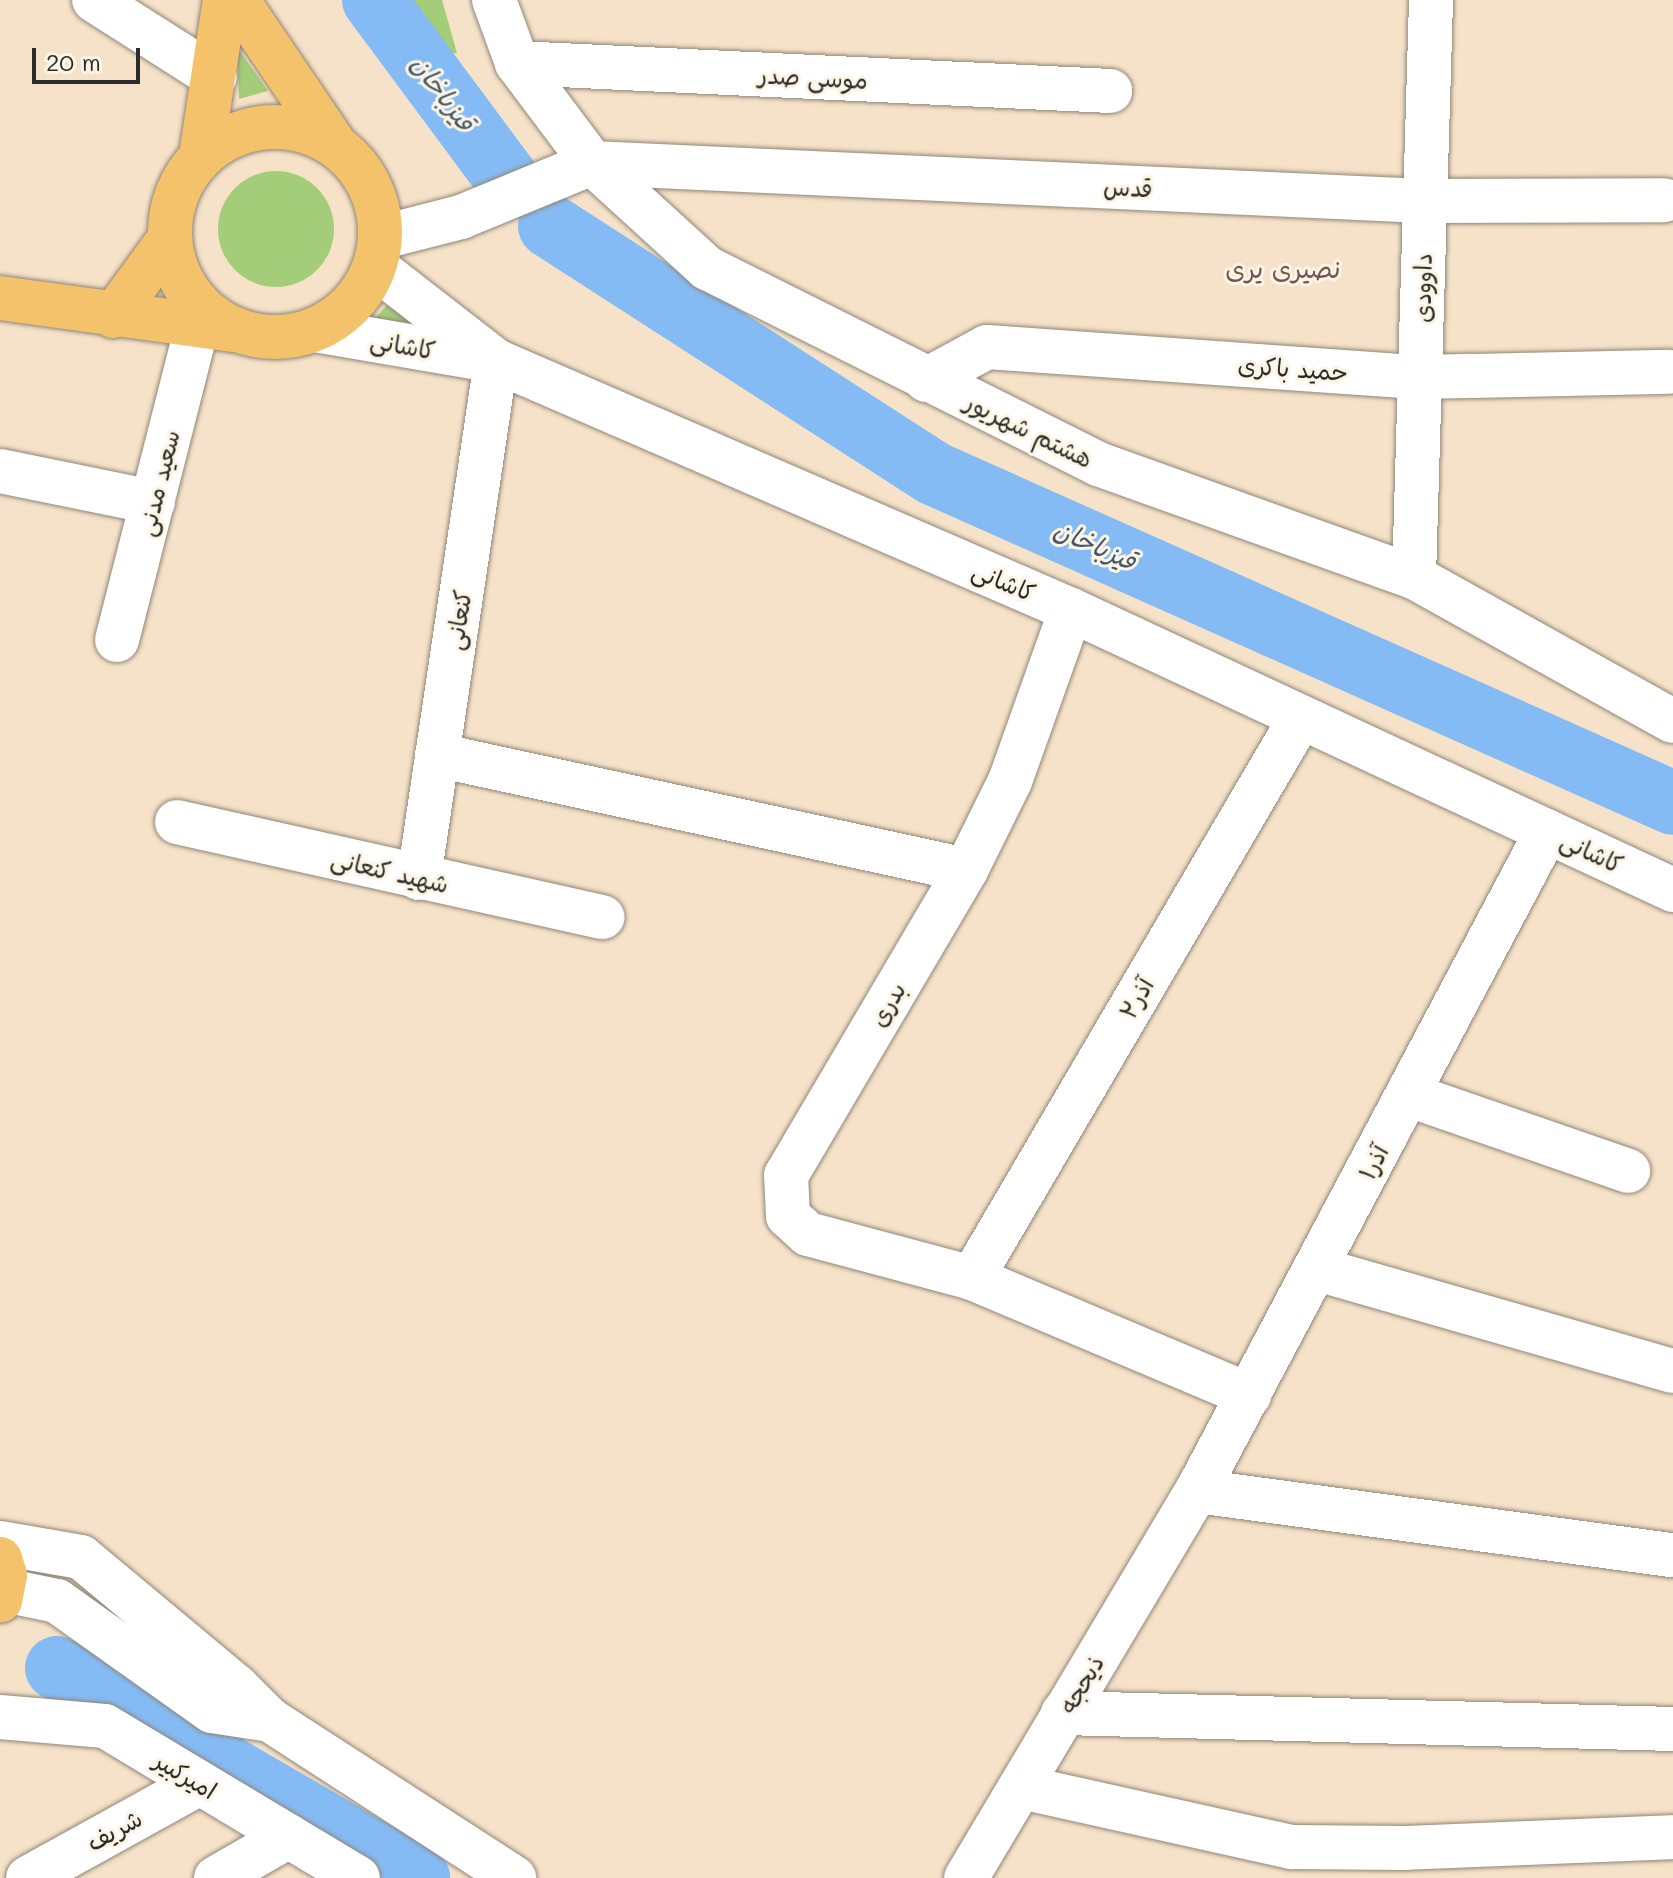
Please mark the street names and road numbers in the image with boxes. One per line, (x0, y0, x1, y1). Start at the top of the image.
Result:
street label: موسی صدر (758, 60, 868, 94)
street label: قدس (1103, 171, 1153, 203)
street label: داوودی (1407, 253, 1437, 323)
street label: کاشانی (368, 325, 438, 365)
street label: حمید باکری (1237, 350, 1349, 386)
street label: هشتم شهریور (961, 387, 1097, 473)
street label: سعید مدنی (131, 427, 185, 539)
street label: کاشانی (968, 555, 1040, 607)
street label: کنعانی (439, 588, 477, 652)
street label: کاشانی (1556, 825, 1628, 879)
street label: شهید کنعانی (328, 843, 452, 899)
street label: آذر۲ (1113, 972, 1159, 1024)
street label: بدری (863, 977, 911, 1031)
street label: آذر۱ (1352, 1140, 1394, 1184)
street label: ذیحجه (1052, 1650, 1110, 1718)
street label: امیرکبیر (150, 1745, 222, 1805)
street label: شریف (81, 1803, 147, 1857)

